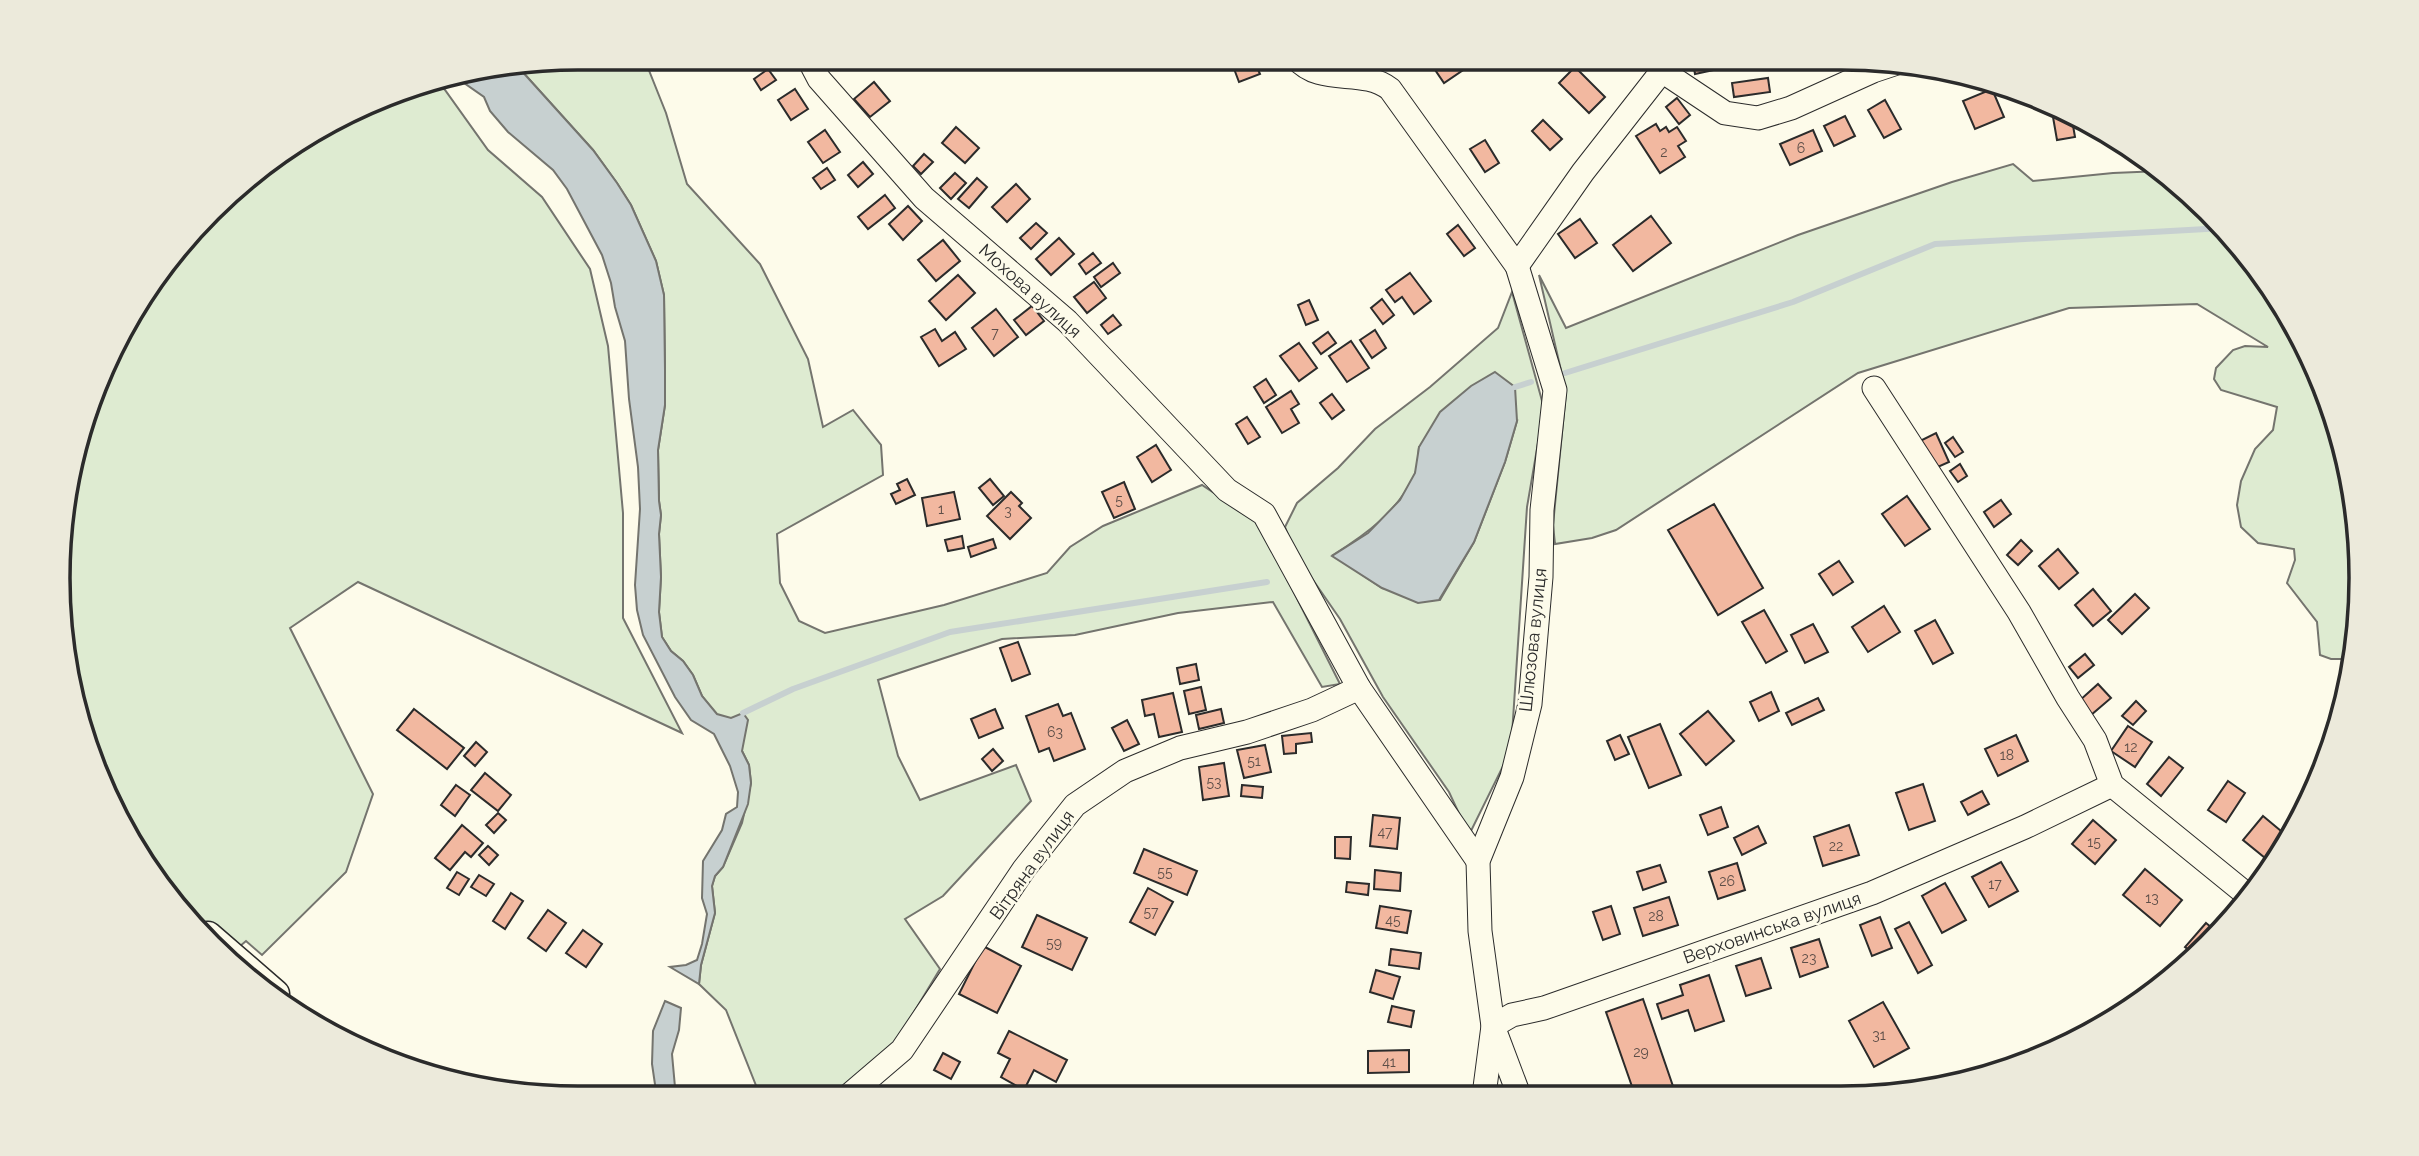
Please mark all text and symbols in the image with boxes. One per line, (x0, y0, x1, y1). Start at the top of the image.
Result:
house number: 6 (1797, 140, 1805, 156)
house number: 2 (1660, 144, 1668, 160)
street label: Мохова вулиця (975, 239, 1086, 342)
house number: 7 (991, 325, 999, 341)
house number: 5 (1115, 492, 1123, 508)
house number: 1 (938, 501, 944, 517)
house number: 3 (1004, 503, 1012, 519)
street label: Шлюзова вулиця (1515, 567, 1550, 713)
house number: 63 (1047, 724, 1063, 740)
house number: 12 (2124, 739, 2138, 755)
house number: 18 (2000, 747, 2014, 763)
house number: 51 (1247, 753, 1261, 769)
house number: 53 (1206, 774, 1222, 790)
street label: Вітряна вулиця (985, 806, 1078, 923)
house number: 47 (1377, 824, 1393, 840)
house number: 15 (2087, 834, 2101, 850)
house number: 22 (1829, 838, 1843, 854)
house number: 55 (1157, 864, 1173, 880)
house number: 26 (1719, 873, 1735, 889)
house number: 17 (1988, 876, 2002, 892)
street label: Верховинська вулиця (1680, 887, 1864, 968)
house number: 13 (2145, 890, 2159, 906)
house number: 57 (1143, 904, 1159, 920)
house number: 28 (1648, 908, 1664, 924)
house number: 45 (1385, 912, 1401, 928)
house number: 59 (1046, 935, 1062, 951)
house number: 23 (1802, 950, 1816, 966)
house number: 31 (1872, 1027, 1886, 1043)
house number: 29 (1633, 1044, 1649, 1060)
house number: 41 (1382, 1054, 1396, 1070)

